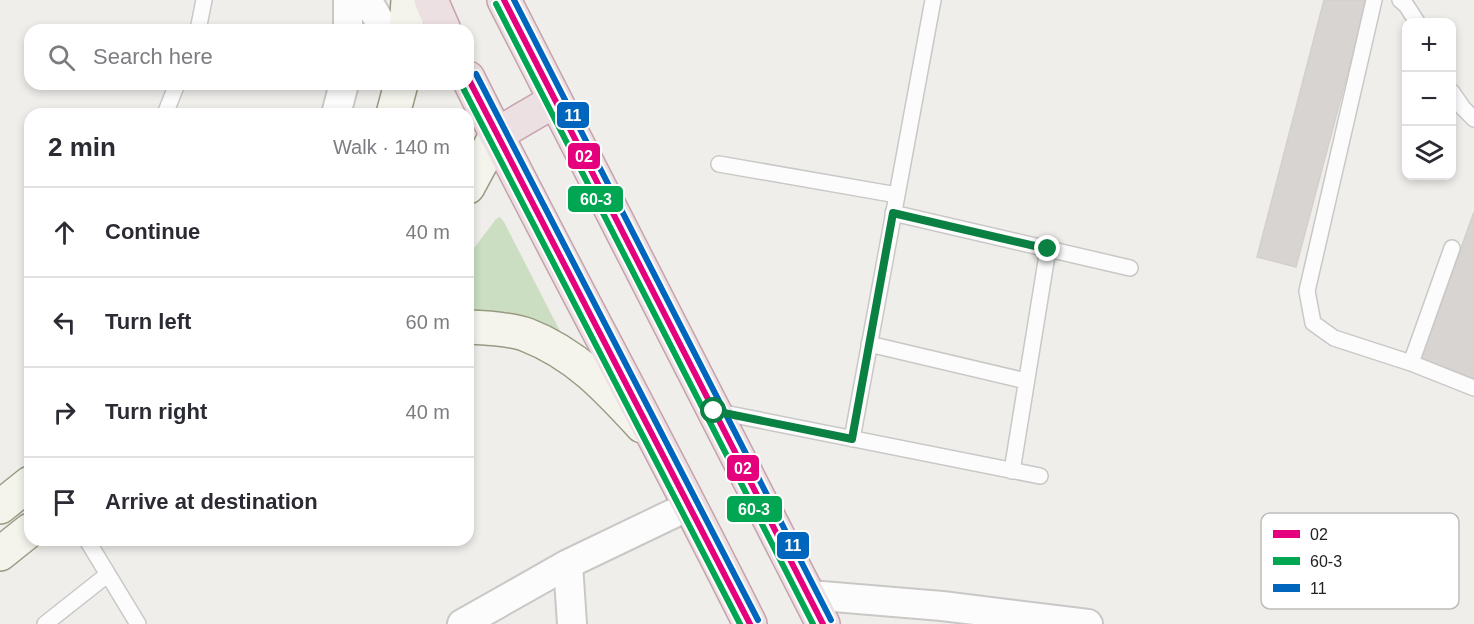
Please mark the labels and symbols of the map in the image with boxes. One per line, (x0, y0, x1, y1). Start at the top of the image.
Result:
line badge: 11 (556, 101, 590, 129)
text: 11 (565, 107, 582, 124)
line badge: 02 (567, 142, 601, 170)
text: 02 (575, 148, 593, 165)
line badge: 60-3 (567, 185, 624, 213)
text: 60-3 (580, 191, 612, 208)
route end (1034, 235, 1060, 261)
route start (700, 397, 726, 423)
line badge: 02 (726, 454, 760, 482)
text: 02 (734, 460, 752, 477)
line badge: 60-3 (726, 495, 783, 523)
text: 60-3 (738, 501, 770, 518)
legend (1261, 513, 1459, 609)
text: 02 (1310, 526, 1328, 543)
line badge: 11 (776, 531, 810, 560)
text: 11 (785, 537, 802, 554)
text: 60-3 (1310, 553, 1342, 570)
text: 11 (1310, 580, 1327, 597)

